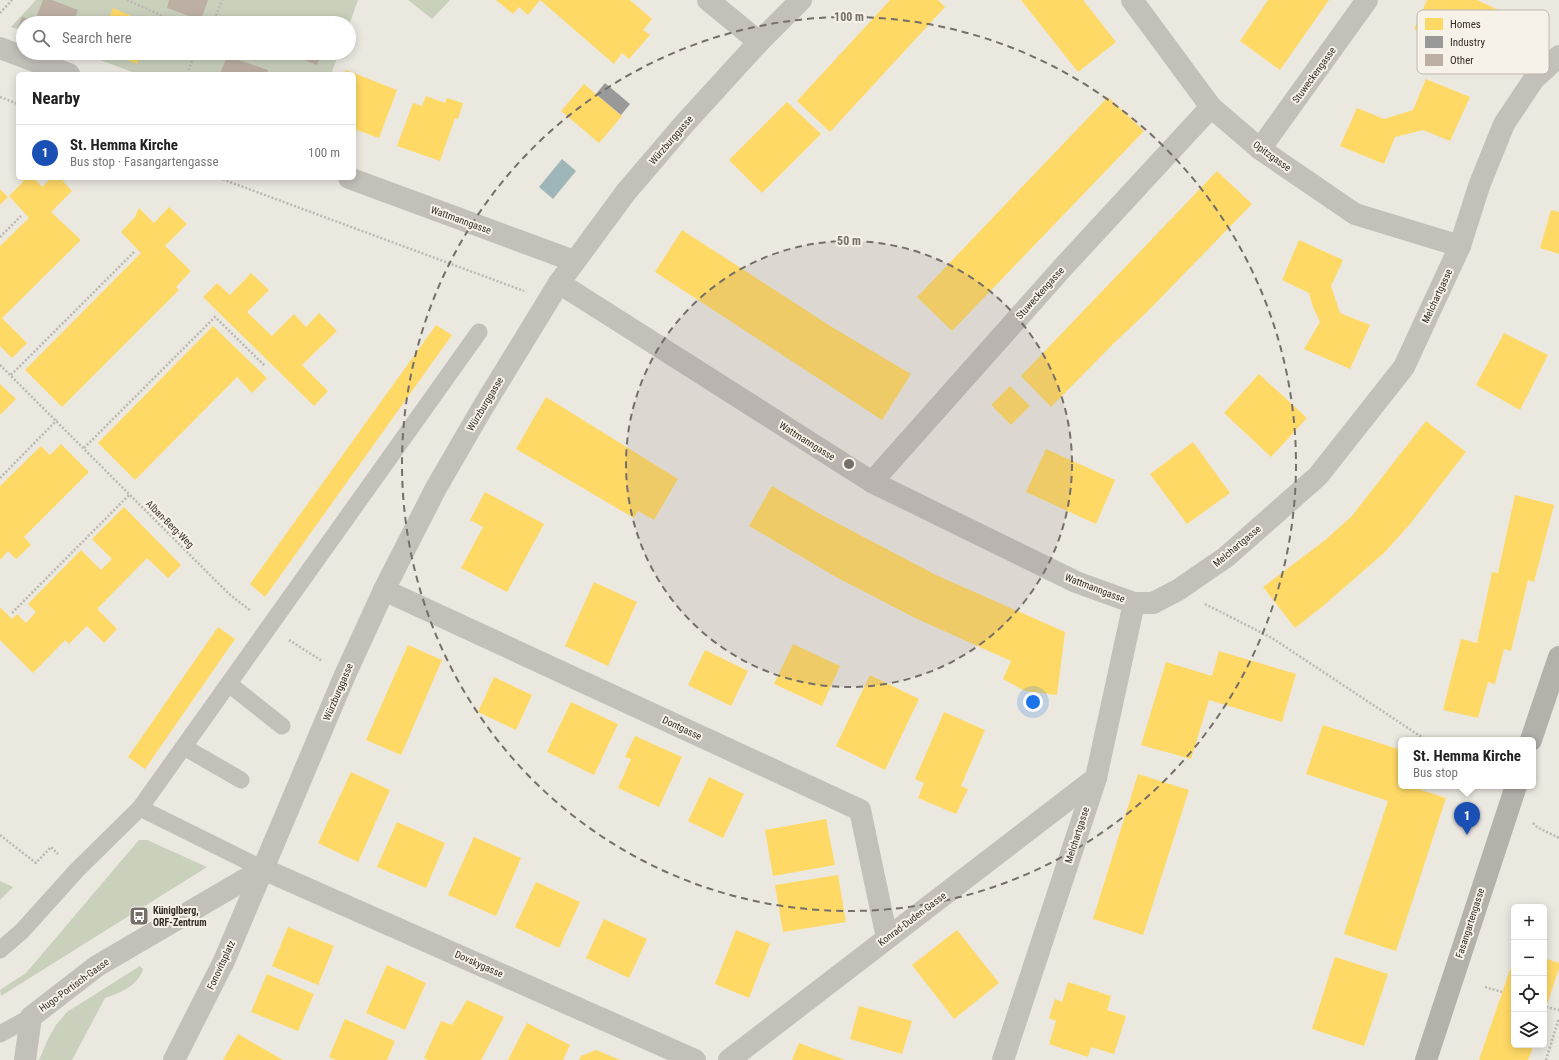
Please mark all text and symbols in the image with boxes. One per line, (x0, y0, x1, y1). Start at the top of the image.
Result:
text: 100 m (834, 10, 864, 24)
legend (1417, 10, 1549, 74)
search box (16, 16, 356, 60)
text: Homes (1450, 18, 1481, 31)
icon: search (30, 27, 52, 49)
text: Search here (62, 29, 132, 47)
text: Industry (1450, 36, 1486, 49)
street label: Stuweckengasse (1290, 45, 1338, 105)
text: Other (1450, 54, 1474, 67)
text: Nearby (32, 88, 80, 108)
street label: Würzburggasse (647, 113, 695, 167)
text: St. Hemma Kirche (70, 136, 178, 154)
street label: Opitzgasse (1251, 139, 1293, 174)
text: 1 (42, 145, 48, 160)
text: 100 m (308, 145, 340, 160)
text: Bus stop · Fasangartengasse (70, 154, 218, 169)
street label: Wattmanngasse (429, 204, 493, 236)
text: 50 m (837, 234, 861, 248)
street label: Stuweckengasse (1014, 264, 1066, 321)
street label: Melchartgasse (1420, 267, 1454, 325)
street label: Würzburggasse (465, 375, 506, 433)
street label: Wattmanngasse (777, 419, 837, 463)
centre of rings (842, 457, 856, 471)
street label: Alban-Berg-Weg (144, 498, 196, 550)
street label: Melchartgasse (1211, 523, 1263, 569)
street label: Wattmanngasse (1063, 571, 1127, 605)
street label: Würzburggasse (321, 662, 355, 722)
your location (1023, 692, 1043, 712)
street label: Dontgasse (661, 714, 704, 742)
popup (1398, 737, 1536, 789)
text: St. Hemma Kirche (1413, 747, 1521, 765)
text: Bus stop (1413, 765, 1458, 780)
pin: 1 (1454, 802, 1480, 835)
street label: Melchartgasse (1063, 805, 1091, 865)
street label: Fasangartengasse (1454, 886, 1487, 959)
street label: Konrad-Duden-Gasse (876, 890, 948, 948)
map controls (1511, 904, 1547, 1048)
button: + (1511, 904, 1547, 940)
bus stop icon: Küniglberg, ORF-Zentrum (128, 905, 150, 927)
place label: Küniglberg, ORF-Zentrum (153, 905, 207, 928)
street label: Fonovitsplatz (205, 939, 237, 991)
button: − (1511, 940, 1547, 976)
street label: Dovskygasse (453, 948, 505, 980)
street label: Hugo-Portisch-Gasse (37, 956, 111, 1014)
button: locate (1511, 976, 1547, 1012)
button: layers (1511, 1012, 1547, 1048)

